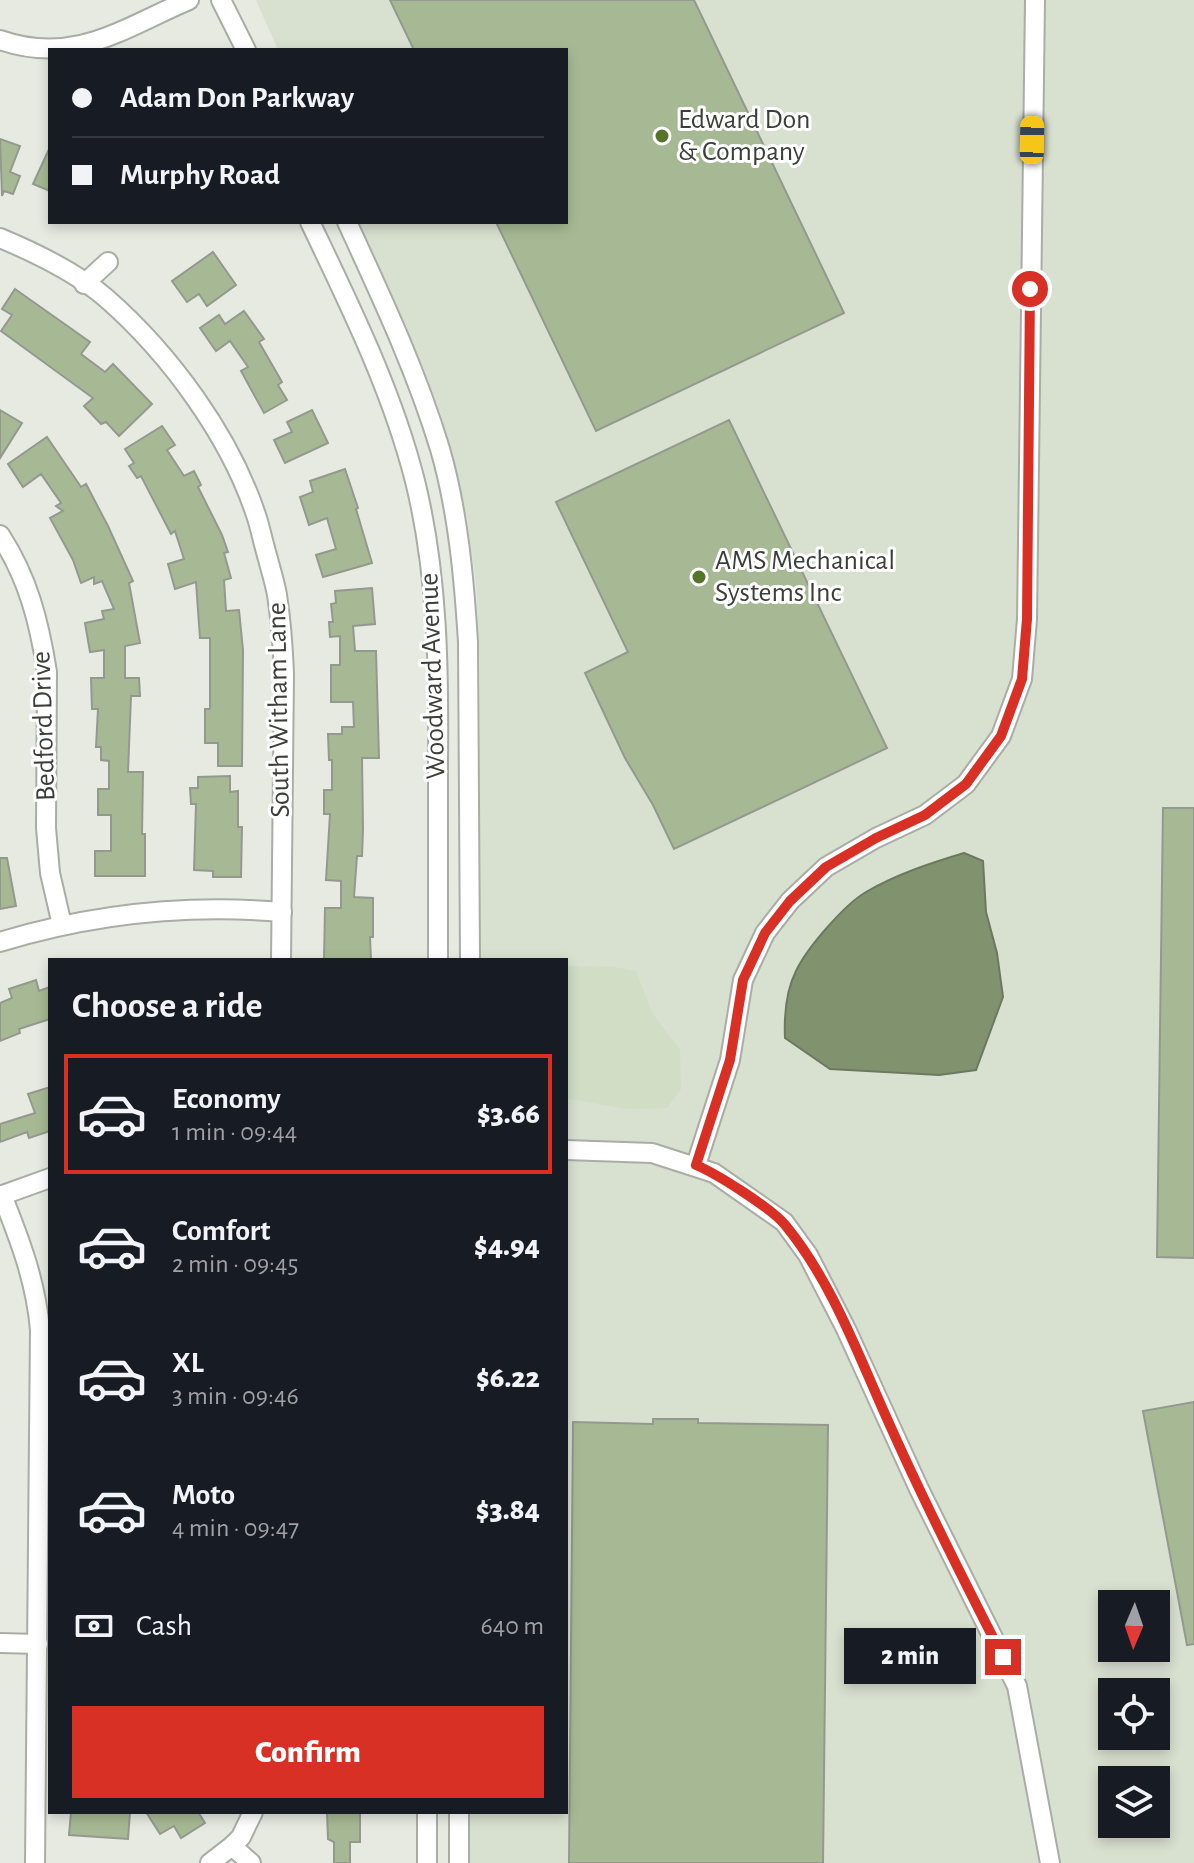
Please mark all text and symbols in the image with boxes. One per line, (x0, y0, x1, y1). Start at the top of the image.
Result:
text: Adam Don Parkway (120, 83, 354, 113)
place label: Edward Don & Company (678, 106, 810, 166)
car (1020, 116, 1044, 164)
marker: Edward Don & Company (653, 127, 671, 145)
text: Murphy Road (120, 160, 280, 190)
route start (1012, 271, 1048, 307)
place label: AMS Mechanical Systems Inc (715, 547, 895, 607)
marker: AMS Mechanical Systems Inc (690, 568, 708, 586)
street label: Woodward Avenue (415, 572, 451, 780)
street label: South Witham Lane (263, 602, 295, 818)
street label: Bedford Drive (27, 651, 61, 801)
text: Choose a ride (72, 988, 262, 1024)
icon: car (76, 1078, 148, 1150)
text: Economy (172, 1084, 281, 1114)
text: $3.66 (477, 1099, 540, 1129)
text: 1 min · 09:44 (172, 1119, 297, 1145)
icon: car (76, 1210, 148, 1282)
text: Comfort (172, 1216, 271, 1246)
text: $4.94 (474, 1231, 540, 1261)
text: 2 min · 09:45 (172, 1251, 298, 1277)
icon: car (76, 1342, 148, 1414)
text: XL (172, 1348, 204, 1378)
text: $6.22 (476, 1363, 540, 1393)
text: 3 min · 09:46 (172, 1383, 299, 1409)
icon: car (76, 1474, 148, 1546)
text: Moto (172, 1480, 235, 1510)
text: $3.84 (476, 1495, 540, 1525)
text: 4 min · 09:47 (172, 1515, 299, 1541)
north arrow (1098, 1590, 1170, 1662)
map controls (1098, 1590, 1170, 1838)
icon: cash (72, 1604, 116, 1648)
text: Cash (136, 1611, 192, 1641)
text: 640 m (480, 1613, 544, 1639)
callout: 2 min (843, 1629, 975, 1685)
route end (985, 1639, 1021, 1675)
text: 2 min (881, 1643, 939, 1669)
button: locate (1098, 1678, 1170, 1750)
button: Confirm (72, 1706, 544, 1798)
button: layers (1098, 1766, 1170, 1838)

